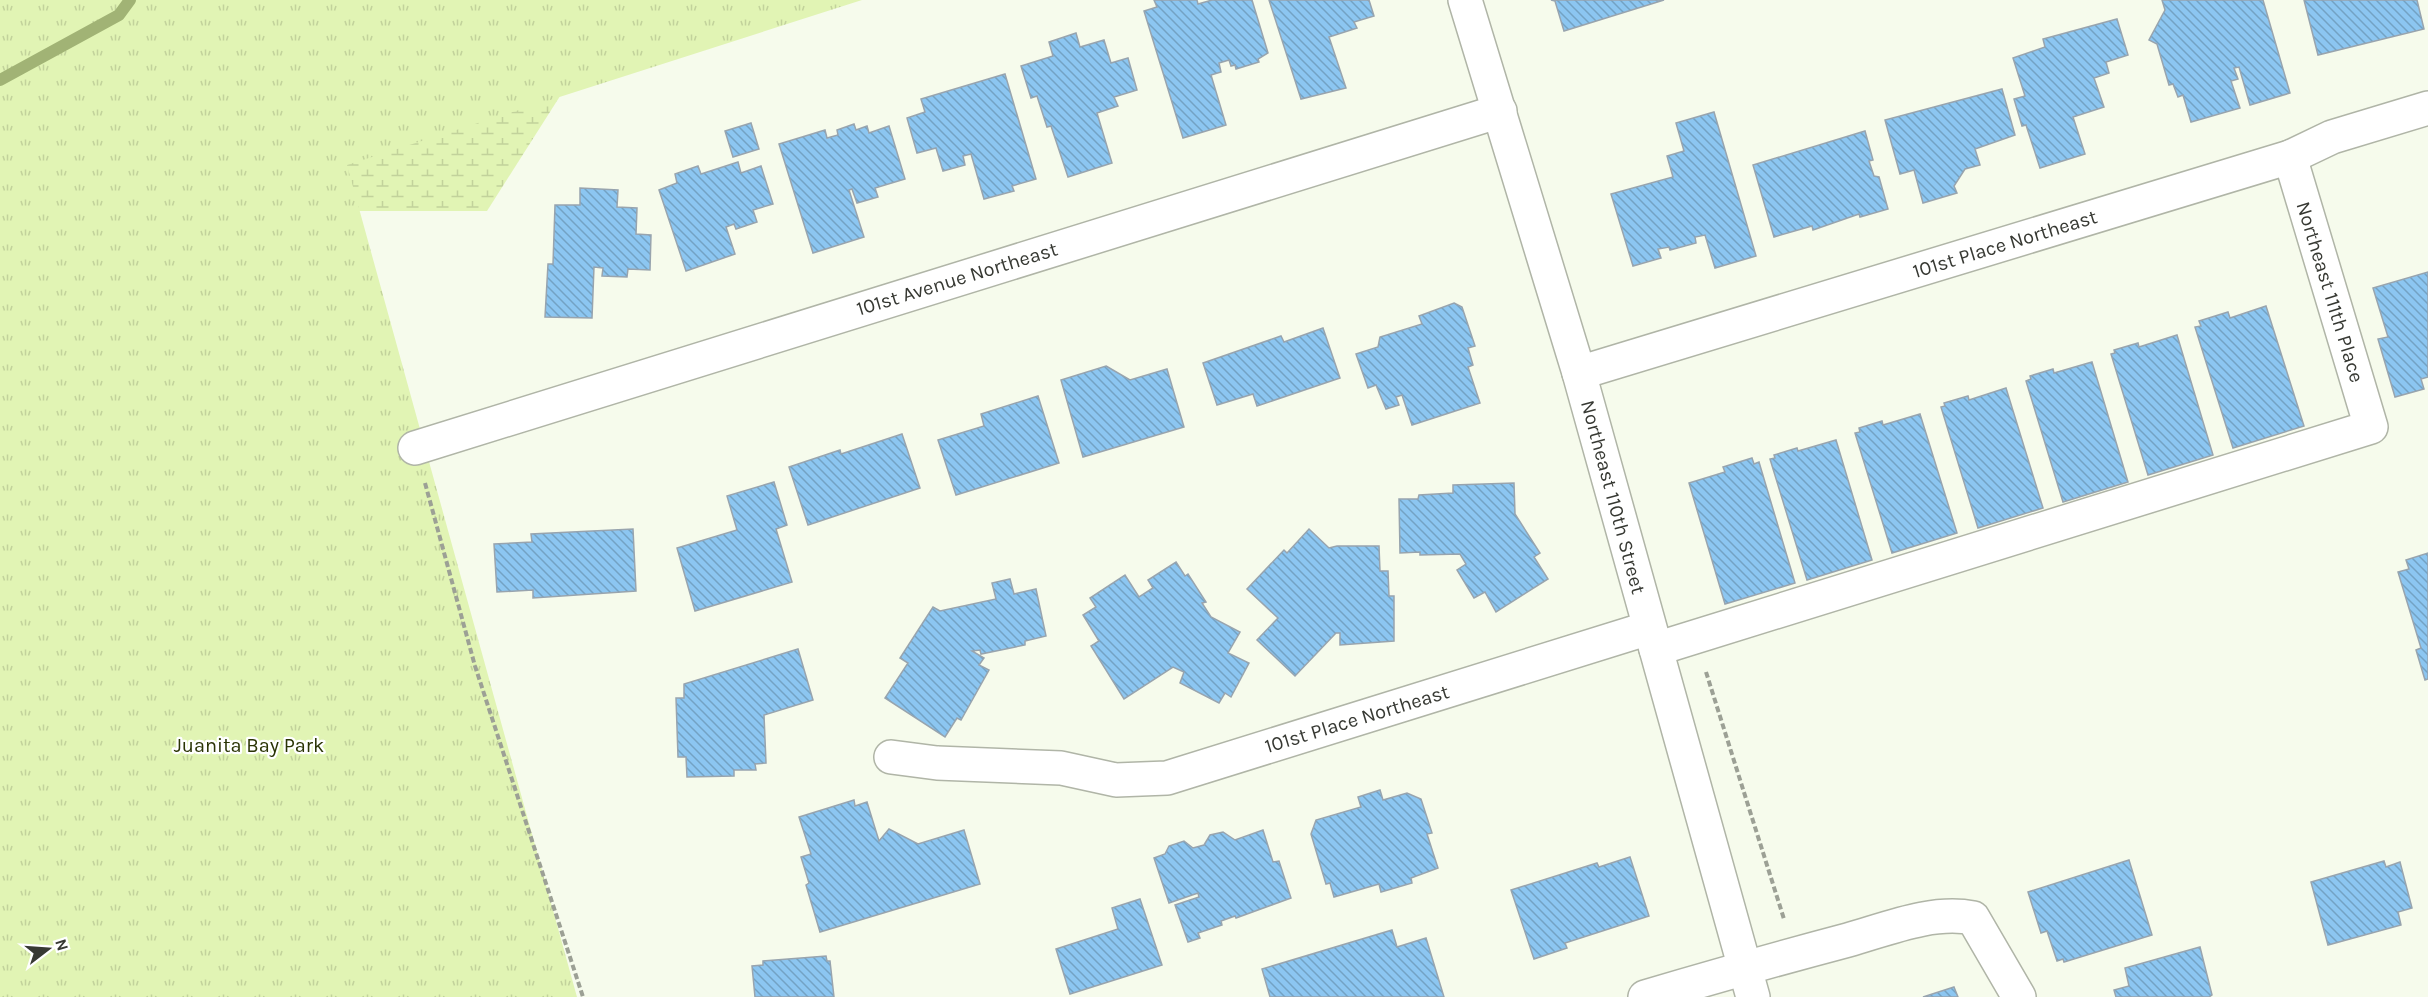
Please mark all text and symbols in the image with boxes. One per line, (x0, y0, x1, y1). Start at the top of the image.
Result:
street label: Northeast 111th Place (2292, 199, 2368, 385)
street label: 101st Place Northeast (1910, 205, 2100, 283)
street label: 101st Avenue Northeast (854, 237, 1061, 321)
street label: Northeast 110th Street (1576, 398, 1650, 597)
street label: 101st Place Northeast (1262, 680, 1452, 758)
park label: Juanita Bay Park (174, 734, 324, 757)
north arrow (18, 919, 78, 979)
text: N (51, 936, 73, 953)

